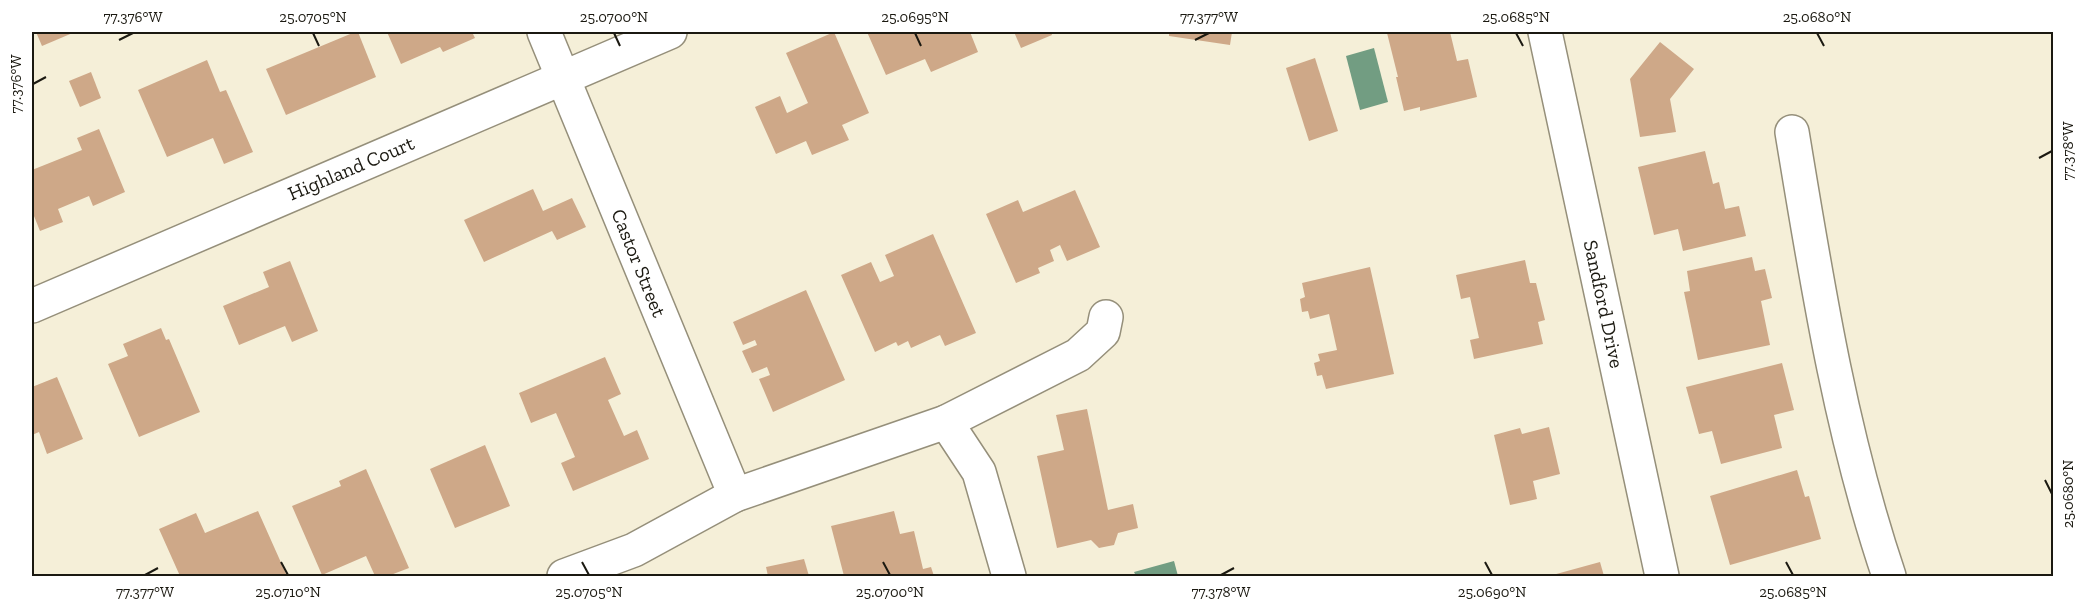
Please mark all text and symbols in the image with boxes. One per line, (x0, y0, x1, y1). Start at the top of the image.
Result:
text: 77.376°W (104, 8, 162, 26)
text: 25.0705°N (279, 8, 347, 26)
text: 25.0700°N (580, 8, 648, 26)
text: 25.0695°N (881, 8, 949, 26)
text: 77.377°W (1180, 8, 1238, 26)
text: 25.0685°N (1482, 8, 1550, 26)
text: 25.0680°N (1783, 8, 1851, 26)
text: 77.376°W (7, 55, 25, 113)
text: 77.378°W (2059, 121, 2077, 181)
street label: Highland Court (284, 130, 418, 205)
street label: Castor Street (606, 205, 672, 321)
street label: Sandford Drive (1579, 238, 1629, 370)
text: 25.0680°N (2059, 460, 2077, 528)
text: 77.377°W (116, 583, 174, 601)
text: 25.0710°N (255, 583, 321, 601)
text: 25.0705°N (555, 583, 623, 601)
text: 25.0700°N (856, 583, 924, 601)
text: 77.378°W (1191, 583, 1251, 601)
text: 25.0690°N (1458, 583, 1526, 601)
text: 25.0685°N (1759, 583, 1827, 601)

